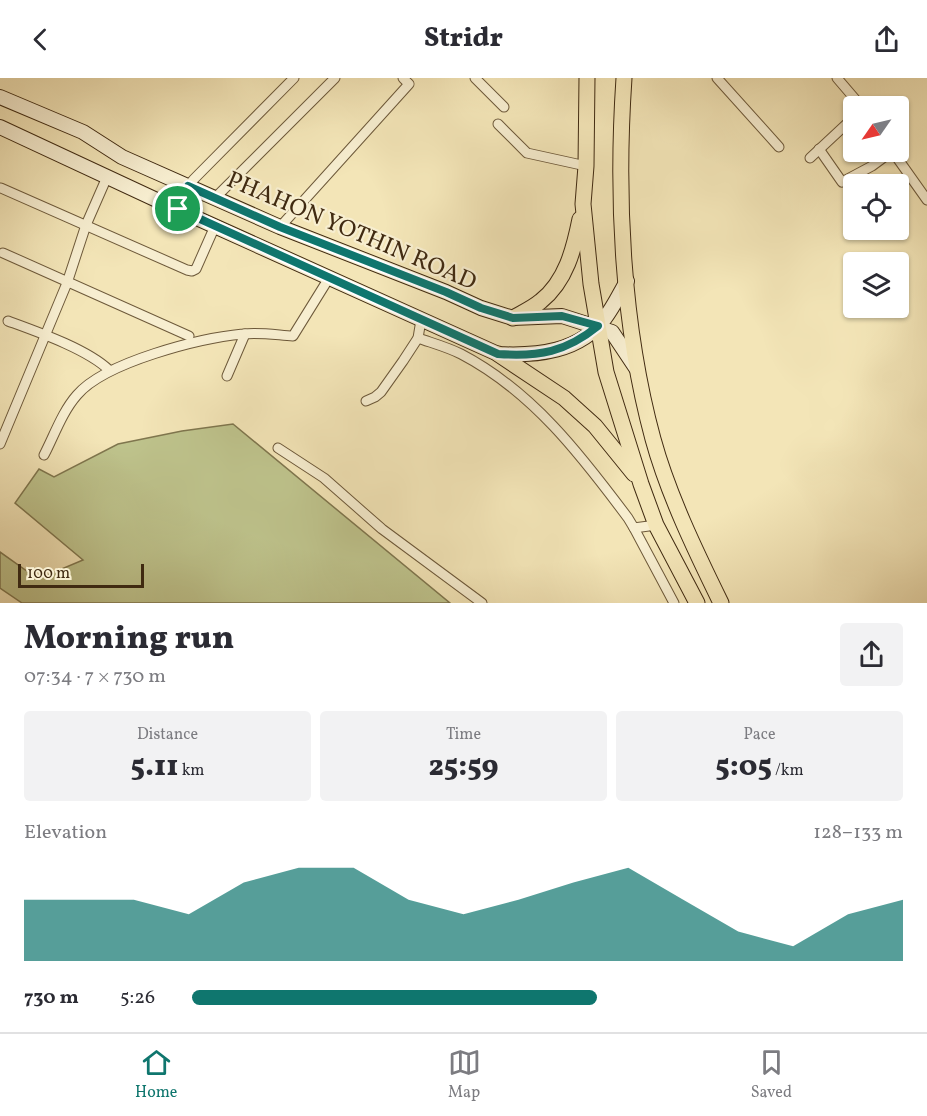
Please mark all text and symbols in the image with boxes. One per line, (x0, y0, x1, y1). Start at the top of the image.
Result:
text: Stridr (424, 20, 503, 58)
icon: back (24, 23, 57, 56)
icon: share (870, 23, 903, 56)
north arrow (843, 96, 909, 162)
map controls (843, 96, 909, 318)
street label: PHAHON YOTHIN ROAD (221, 164, 481, 300)
button: locate (843, 174, 909, 240)
pin (152, 183, 203, 234)
icon: arrive (161, 192, 194, 225)
button: layers (843, 252, 909, 318)
scale bar (18, 561, 144, 588)
text: 100 m (27, 563, 70, 585)
text: Morning run (24, 617, 234, 663)
button: share (840, 623, 903, 686)
text: 07:34 · 7 × 730 m (24, 663, 166, 691)
text: Distance (137, 724, 198, 746)
text: Time (446, 724, 481, 746)
text: Pace (743, 724, 776, 746)
text: 5.11 (130, 746, 178, 788)
text: 25:59 (428, 746, 499, 788)
text: 5:05 (715, 746, 772, 788)
text: km (178, 760, 205, 782)
text: /km (772, 760, 804, 782)
text: Elevation (24, 819, 107, 847)
text: 128–133 m (813, 819, 903, 847)
text: 730 m (24, 984, 79, 1012)
text: 5:26 (120, 984, 155, 1012)
tab: Home (135, 1046, 177, 1104)
tab: Map (448, 1046, 481, 1104)
tab: Saved (751, 1046, 792, 1104)

